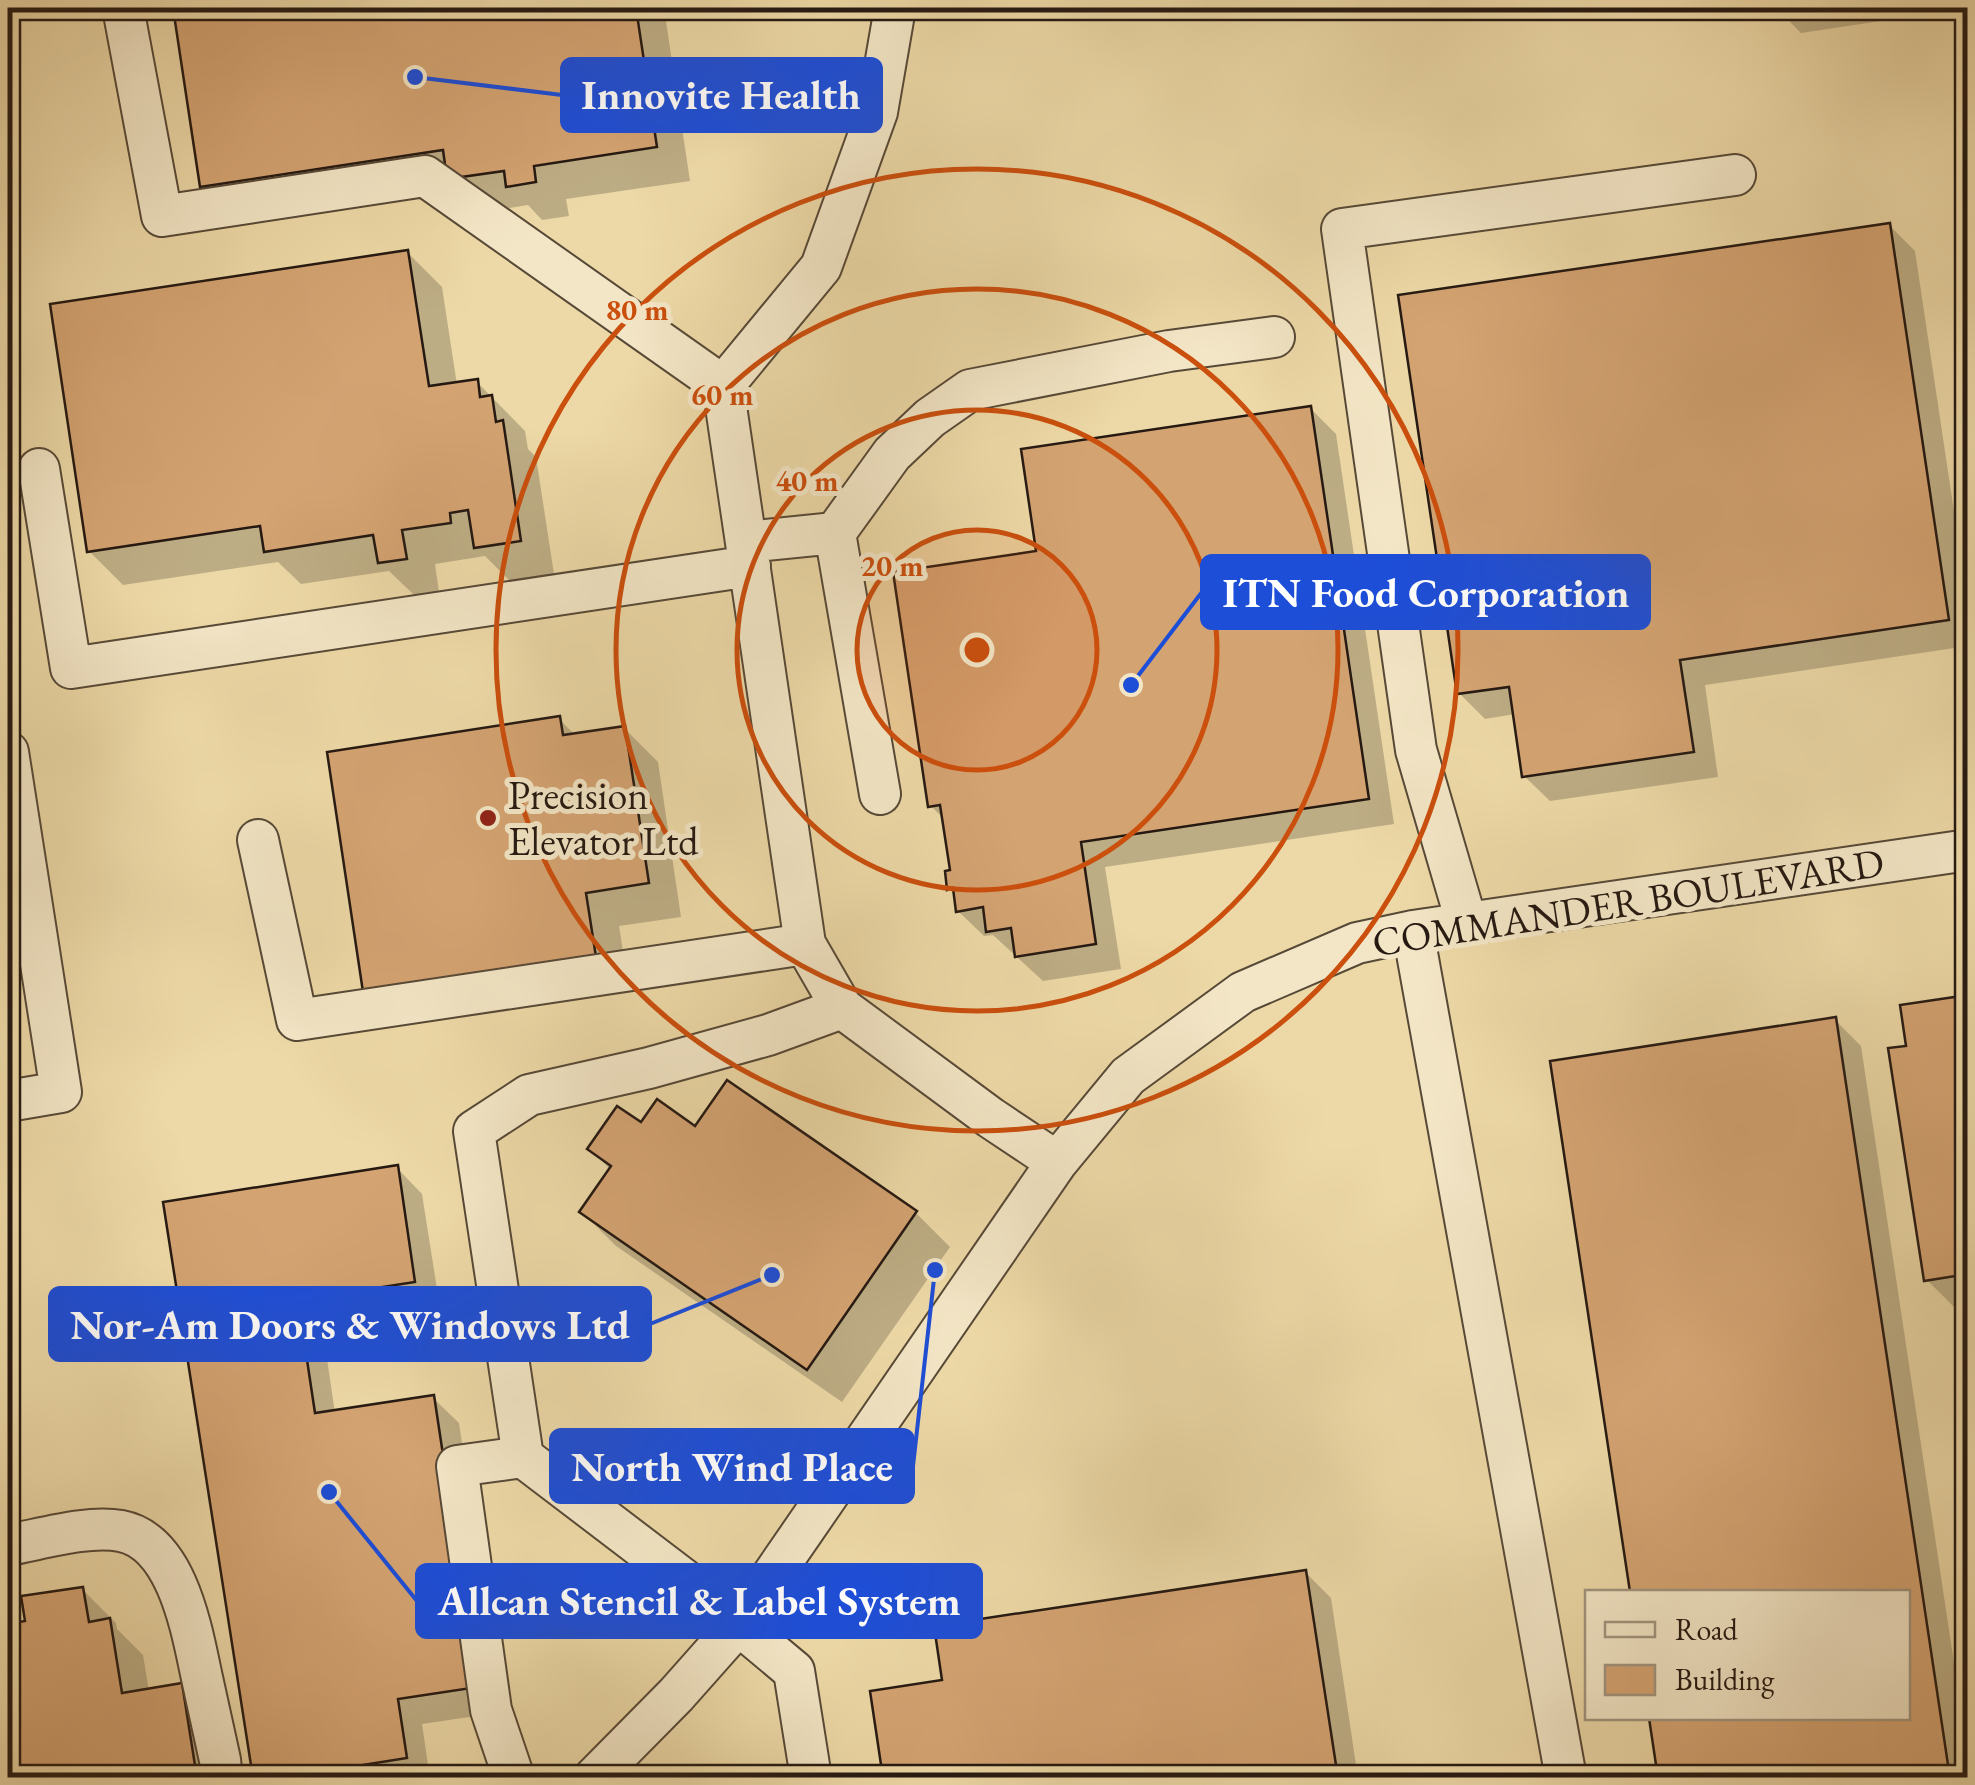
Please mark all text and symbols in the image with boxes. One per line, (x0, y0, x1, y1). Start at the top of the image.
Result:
callout: Innovite Health (562, 59, 881, 131)
text: Innovite Health (581, 67, 861, 122)
text: 80 m (605, 290, 669, 329)
text: 60 m (690, 375, 754, 414)
text: 40 m (775, 461, 839, 500)
text: 20 m (860, 546, 924, 585)
callout: ITN Food Corporation (1202, 556, 1649, 628)
text: ITN Food Corporation (1223, 565, 1630, 620)
centre of rings (959, 632, 995, 668)
place label: Precision Elevator Ltd (508, 769, 699, 867)
marker: Precision Elevator Ltd (477, 807, 499, 829)
street label: COMMANDER BOULEVARD (1369, 836, 1887, 968)
callout: Nor-Am Doors & Windows Ltd (50, 1288, 650, 1360)
text: Nor-Am Doors & Windows Ltd (70, 1297, 630, 1352)
callout: North Wind Place (551, 1430, 913, 1502)
text: North Wind Place (571, 1439, 893, 1494)
callout: Allcan Stencil & Label System (417, 1565, 981, 1637)
text: Allcan Stencil & Label System (436, 1573, 961, 1628)
legend (1585, 1590, 1910, 1720)
text: Road (1675, 1610, 1739, 1649)
text: Building (1675, 1660, 1775, 1699)

